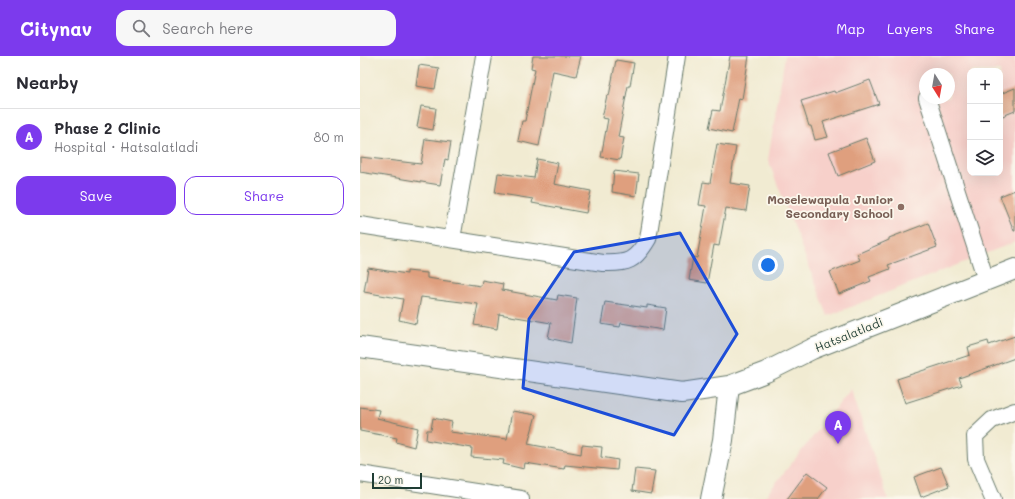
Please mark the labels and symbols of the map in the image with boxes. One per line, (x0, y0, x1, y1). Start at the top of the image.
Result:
north arrow (919, 68, 955, 104)
place label: Moselewapula Junior Secondary School (767, 191, 893, 221)
marker: Moselewapula Junior Secondary School (896, 202, 906, 212)
your location (758, 255, 778, 275)
street label: Hatsalatladi (812, 313, 885, 355)
pin: A (825, 411, 851, 444)
scale bar (372, 471, 422, 490)

